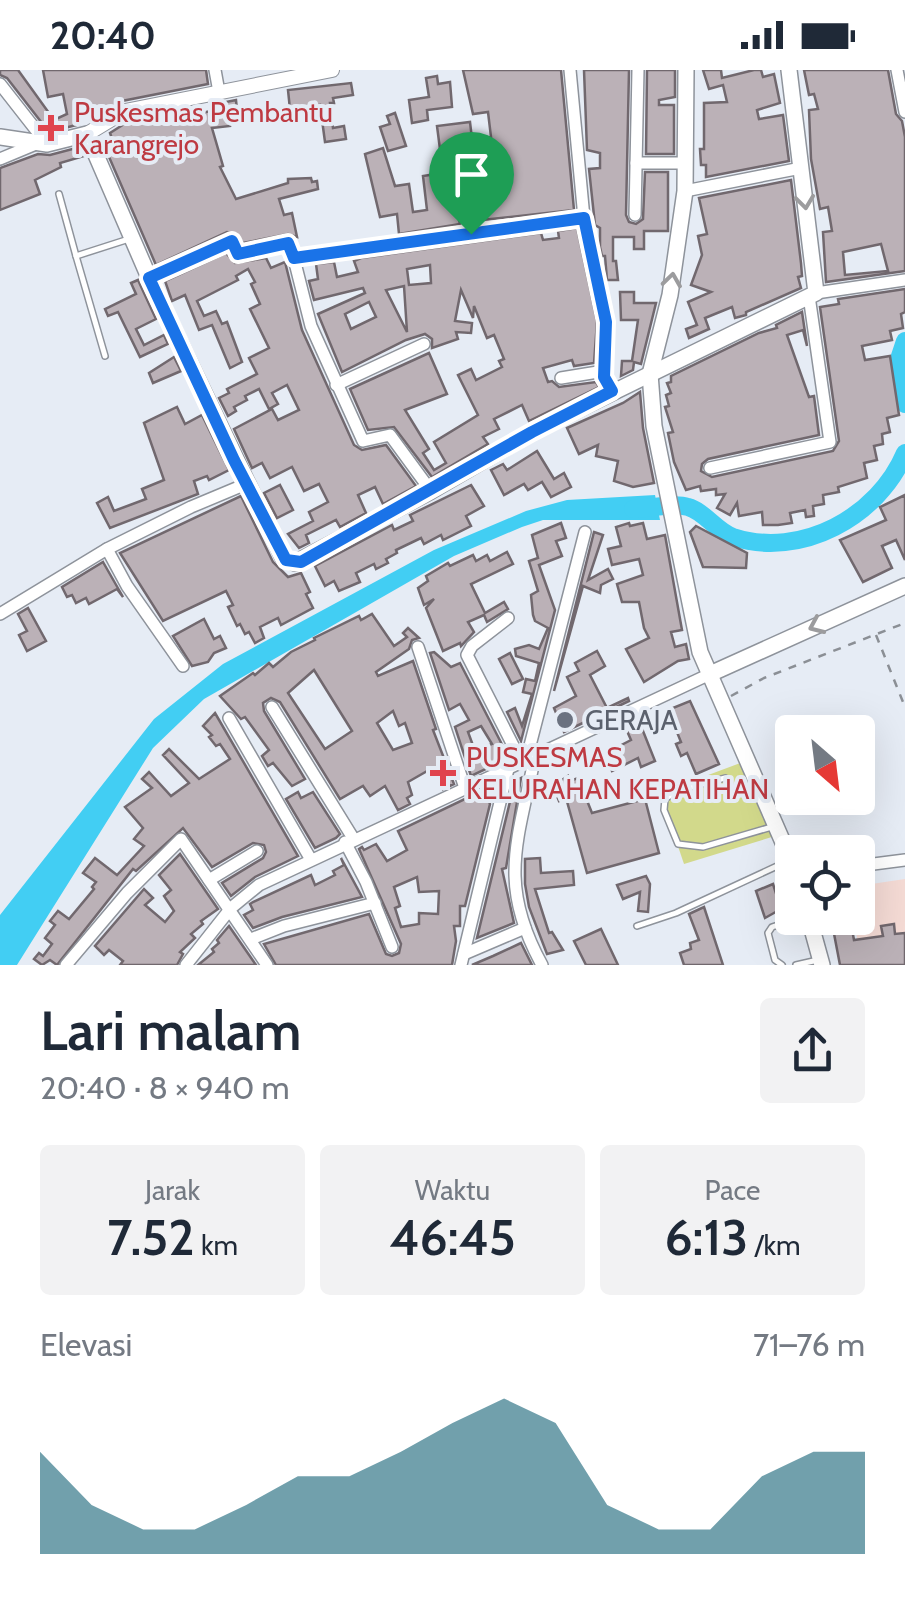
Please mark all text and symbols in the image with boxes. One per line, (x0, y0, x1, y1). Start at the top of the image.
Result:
text: 20:40 (50, 12, 156, 59)
place label: Puskesmas Pembantu Karangrejo (74, 95, 333, 161)
marker: Puskesmas Pembantu Karangrejo (38, 115, 64, 141)
pin (429, 132, 514, 235)
icon: arrive (444, 147, 499, 202)
one-way arrow (793, 193, 814, 210)
one-way arrow (660, 271, 681, 288)
one-way arrow (808, 614, 826, 634)
place label: GERAJA (585, 703, 679, 737)
marker: GERAJA (554, 709, 576, 731)
north arrow (775, 715, 875, 815)
map controls (775, 715, 875, 935)
place label: PUSKESMAS KELURAHAN KEPATIHAN (466, 740, 769, 806)
marker: PUSKESMAS KELURAHAN KEPATIHAN (430, 760, 456, 786)
button: locate (775, 835, 875, 935)
text: Lari malam (40, 997, 301, 1064)
button: share (760, 998, 865, 1103)
text: 20:40 · 8 × 940 m (40, 1068, 290, 1107)
text: Jarak (145, 1173, 200, 1207)
text: Waktu (415, 1173, 490, 1207)
text: Pace (705, 1173, 760, 1207)
text: 7.52 (107, 1207, 195, 1268)
text: 46:45 (389, 1207, 516, 1268)
text: 6:13 (664, 1207, 748, 1268)
text: km (195, 1228, 238, 1262)
text: /km (748, 1228, 801, 1262)
text: Elevasi (40, 1325, 132, 1364)
text: 71–76 m (753, 1325, 865, 1364)

